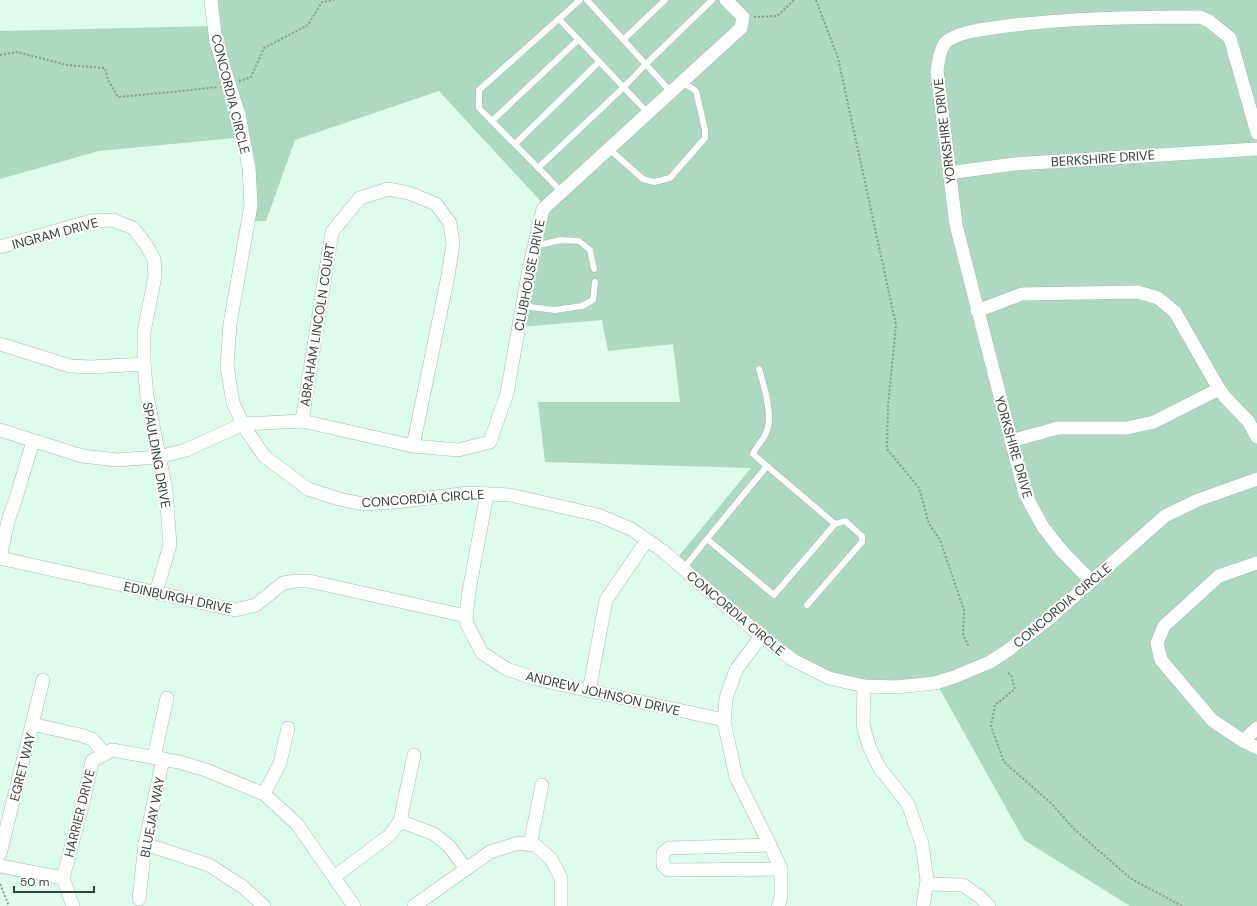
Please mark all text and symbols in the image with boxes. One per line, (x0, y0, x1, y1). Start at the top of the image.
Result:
street label: CONCORDIA CIRCLE (207, 32, 254, 156)
street label: YORKSHIRE DRIVE (930, 77, 959, 185)
street label: BERKSHIRE DRIVE (1050, 146, 1156, 171)
street label: INGRAM DRIVE (10, 214, 100, 253)
street label: CLUBHOUSE DRIVE (510, 218, 549, 333)
street label: ABRAHAM LINCOLN COURT (296, 242, 339, 408)
street label: YORKSHIRE DRIVE (991, 394, 1036, 500)
street label: SPAULDING DRIVE (139, 401, 174, 510)
street label: CONCORDIA CIRCLE (361, 486, 485, 511)
street label: CONCORDIA CIRCLE (1010, 559, 1115, 651)
street label: CONCORDIA CIRCLE (683, 567, 788, 659)
street label: EDINBURGH DRIVE (122, 578, 234, 617)
street label: ANDREW JOHNSON DRIVE (524, 667, 682, 720)
street label: EGRET WAY (6, 731, 39, 803)
street label: HARRIER DRIVE (60, 767, 99, 859)
street label: BLUEJAY WAY (136, 775, 169, 859)
scale bar (14, 868, 94, 894)
text: 50 m (20, 874, 49, 890)

